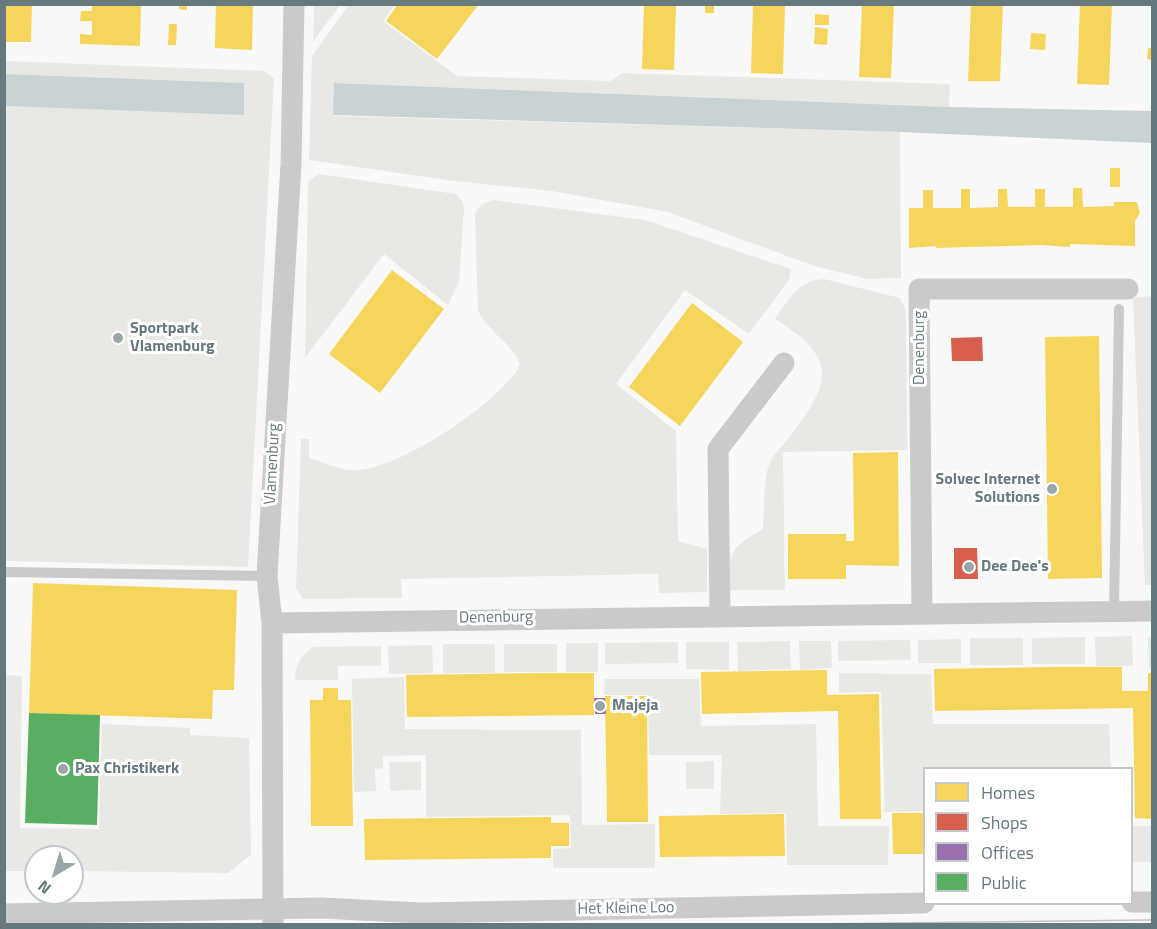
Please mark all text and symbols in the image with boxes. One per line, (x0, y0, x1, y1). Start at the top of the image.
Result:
street label: Denenburg (910, 311, 930, 385)
place label: Sportpark Vlamenburg (130, 319, 215, 357)
marker: Sportpark Vlamenburg (111, 331, 125, 345)
street label: Vlamenburg (261, 423, 285, 505)
place label: Solvec Internet Solutions (936, 470, 1040, 508)
marker: Solvec Internet Solutions (1045, 482, 1059, 496)
place label: Dee Dee's (981, 557, 1049, 577)
marker: Dee Dee's (962, 560, 976, 574)
street label: Denenburg (459, 608, 533, 628)
place label: Majeja (612, 696, 659, 716)
marker: Majeja (593, 699, 607, 713)
place label: Pax Christikerk (75, 759, 179, 779)
marker: Pax Christikerk (56, 762, 70, 776)
legend (923, 767, 1133, 905)
text: Homes (981, 779, 1035, 806)
text: Shops (981, 809, 1028, 836)
text: Offices (981, 839, 1034, 866)
north arrow (24, 845, 84, 905)
text: Public (981, 869, 1027, 896)
text: N (32, 875, 56, 900)
street label: Het Kleine Loo (577, 899, 675, 919)

